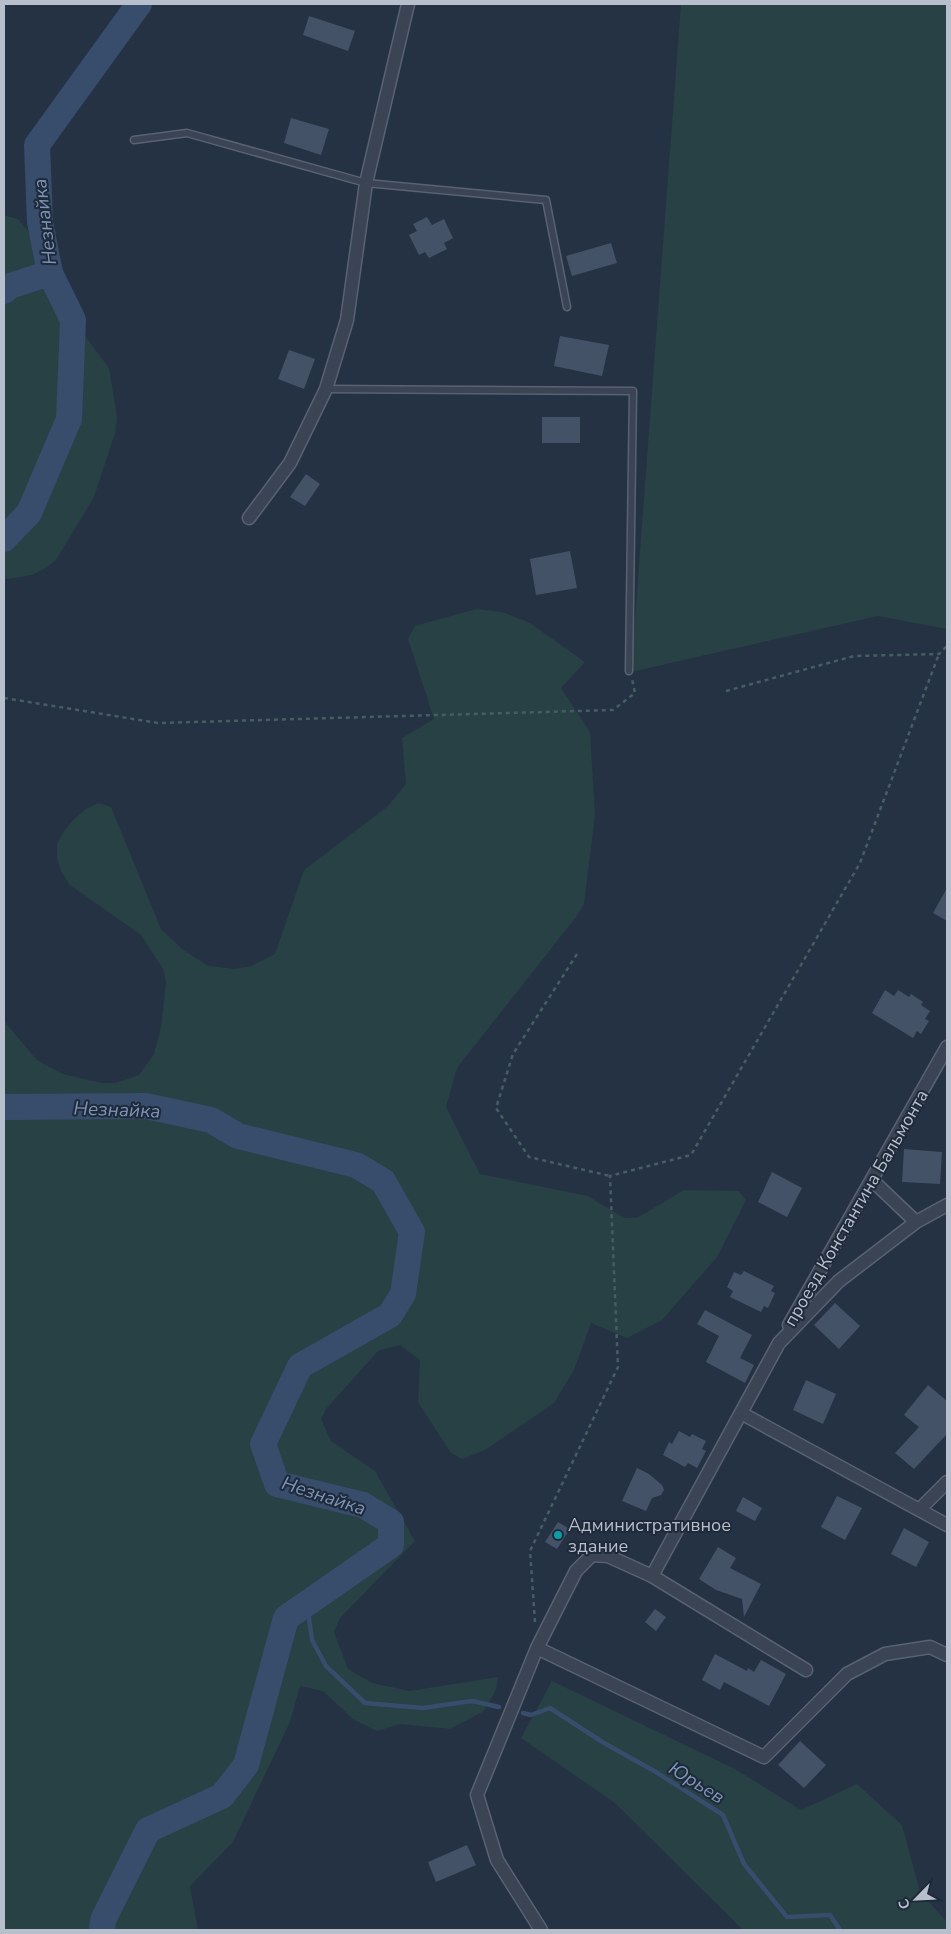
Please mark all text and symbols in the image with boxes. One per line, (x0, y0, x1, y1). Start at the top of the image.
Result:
water label: Незнайка (27, 177, 63, 267)
street label: проезд Константина Бальмонта (778, 1085, 934, 1331)
water label: Незнайка (73, 1095, 161, 1125)
water label: Незнайка (278, 1470, 369, 1522)
place label: Административное здание (568, 1513, 731, 1558)
marker: Административное здание (552, 1529, 564, 1541)
water label: Юрьев (664, 1756, 729, 1810)
north arrow (891, 1874, 941, 1924)
text: С (894, 1895, 915, 1912)

